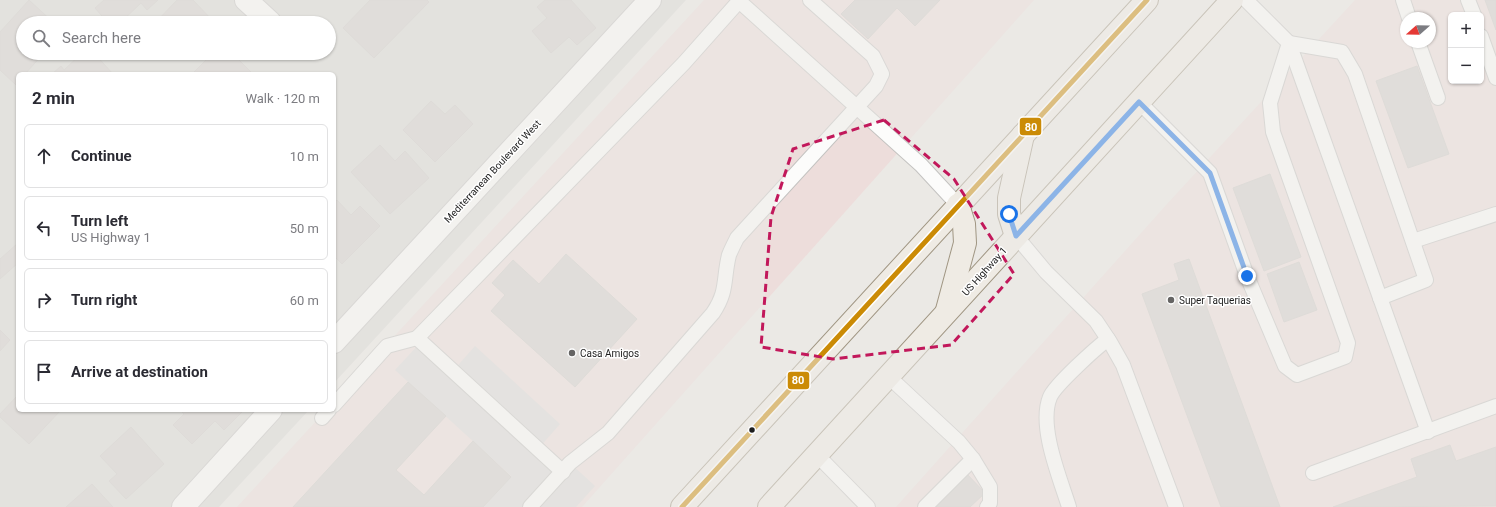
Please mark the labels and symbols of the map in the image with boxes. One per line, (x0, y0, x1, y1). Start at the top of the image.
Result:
north arrow (1400, 12, 1436, 48)
line badge: 80 (1019, 117, 1042, 136)
street label: Mediterranean Boulevard West (442, 118, 543, 225)
text: 80 (1025, 121, 1037, 134)
route start (1000, 205, 1018, 223)
street label: US Highway 1 (960, 245, 1009, 298)
route end (1238, 267, 1256, 285)
marker: Super Taquerias (1166, 295, 1176, 305)
place label: Super Taquerias (1179, 295, 1251, 306)
marker: Casa Amigos (567, 348, 577, 358)
place label: Casa Amigos (580, 348, 639, 359)
line badge: 80 (787, 371, 810, 390)
text: 80 (792, 374, 804, 387)
unlabelled marker (747, 425, 757, 435)

